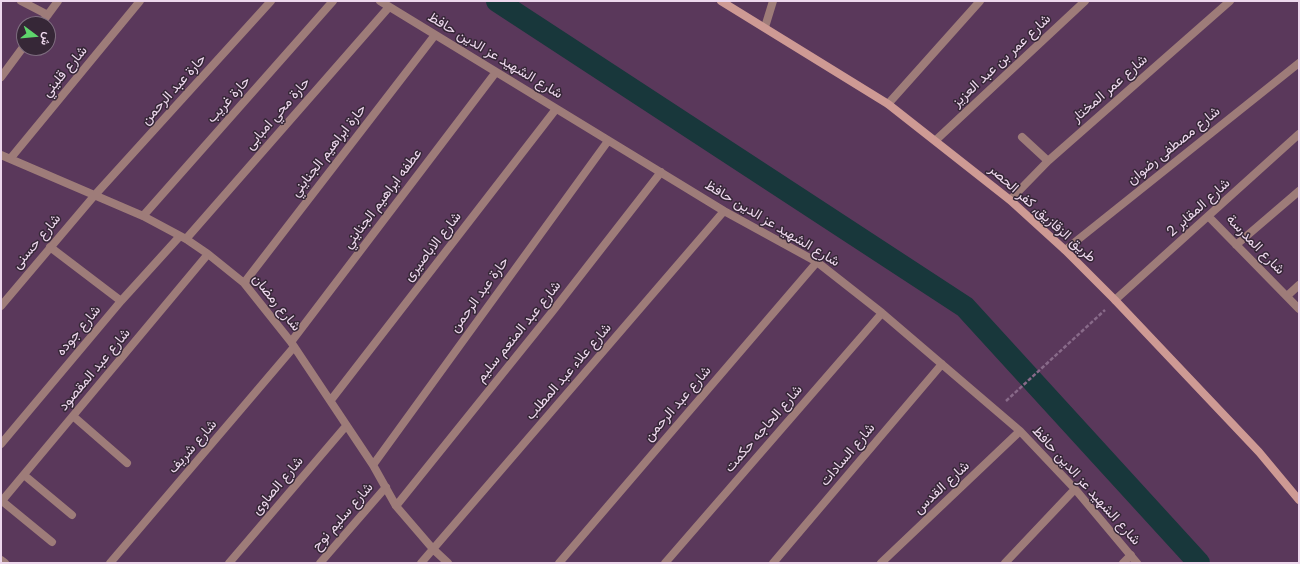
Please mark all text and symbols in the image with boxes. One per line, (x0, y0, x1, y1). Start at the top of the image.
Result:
street label: شارع الشهيد عز الدين حافظ (425, 9, 565, 103)
street label: شارع عمر بن عبد العزيز (949, 11, 1055, 111)
north arrow (16, 16, 56, 56)
text: ش (37, 30, 56, 48)
street label: شارع قليني (39, 43, 91, 101)
street label: حارة عبد الرحمن (138, 51, 210, 129)
street label: شارع عمر المختار (1069, 51, 1151, 127)
street label: حارة غريب (204, 73, 254, 127)
street label: حارة محي امبابى (242, 74, 314, 154)
street label: حارة ابراهيم الجنايني (288, 101, 370, 201)
street label: شارع مصطفى رضوان (1124, 103, 1224, 189)
street label: عطفه ابراهيم الجنايني (340, 146, 426, 252)
street label: طريق الزقازيق, كفر الحصر (985, 161, 1099, 267)
street label: شارع المقابر 2 (1164, 175, 1234, 241)
street label: شارع الشهيد عز الدين حافظ (702, 177, 842, 271)
street label: شارع الاباصيرى (401, 209, 465, 285)
street label: شارع حسنى (9, 211, 65, 273)
street label: شارع المدرسة (1222, 212, 1288, 278)
street label: حارة عبد الرحمن (447, 254, 513, 336)
street label: شارع رمضان (248, 271, 304, 335)
street label: شارع عبد المنعم سليم (473, 278, 565, 386)
street label: شارع جوده (53, 302, 105, 360)
street label: شارع علاء عبد المطلب (522, 320, 616, 424)
street label: شارع عبد المقصود (56, 325, 134, 415)
street label: شارع عبد الرحمن (641, 363, 715, 445)
street label: شارع الحاجه حكمت (721, 382, 807, 476)
street label: شارع شريف (165, 417, 221, 477)
street label: شارع السادات (817, 420, 879, 490)
street label: شارع الشهيد عز الدين حافظ (1028, 423, 1144, 549)
street label: شارع الصاوى (249, 453, 307, 519)
street label: شارع القدس (911, 458, 973, 518)
street label: شارع سليم نوح (309, 480, 377, 554)

